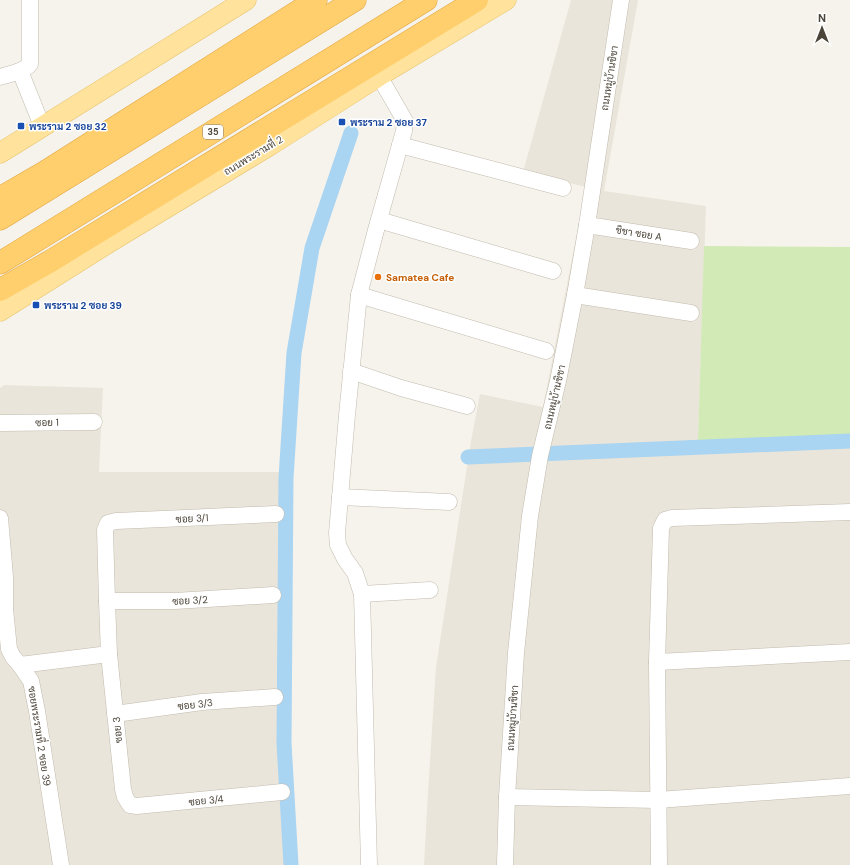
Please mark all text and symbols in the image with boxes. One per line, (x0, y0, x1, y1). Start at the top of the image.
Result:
north arrow (802, 8, 842, 48)
text: N (818, 11, 826, 25)
street label: ถนนหมู่บ้านชิชา (598, 44, 622, 112)
place label: พระราม 2 ซอย 37 (350, 116, 428, 129)
marker: พระราม 2 ซอย 37 (337, 117, 347, 127)
place label: พระราม 2 ซอย 32 (29, 120, 107, 133)
marker: พระราม 2 ซอย 32 (16, 121, 26, 131)
road number: 35 (203, 125, 223, 139)
street label: ถนนพระรามที่ 2 (220, 131, 285, 178)
street label: ชิชา ซอย A (615, 223, 663, 244)
place label: Samatea Cafe (386, 271, 454, 284)
marker: Samatea Cafe (373, 272, 383, 282)
place label: พระราม 2 ซอย 39 (44, 299, 122, 312)
marker: พระราม 2 ซอย 39 (31, 300, 41, 310)
street label: ถนนหมู่บ้านชิชา (541, 364, 569, 431)
street label: ซอย 1 (35, 416, 59, 429)
street label: ซอย 3/1 (175, 511, 209, 526)
street label: ซอย 3/2 (172, 593, 208, 608)
street label: ซอยพระรามที่ 2 ซอย 39 (25, 685, 56, 787)
street label: ถนนหมู่บ้านชิชา (504, 685, 522, 751)
street label: ซอย 3/3 (177, 696, 213, 713)
street label: ซอย 3 (110, 716, 125, 744)
street label: ซอย 3/4 (188, 792, 224, 809)

